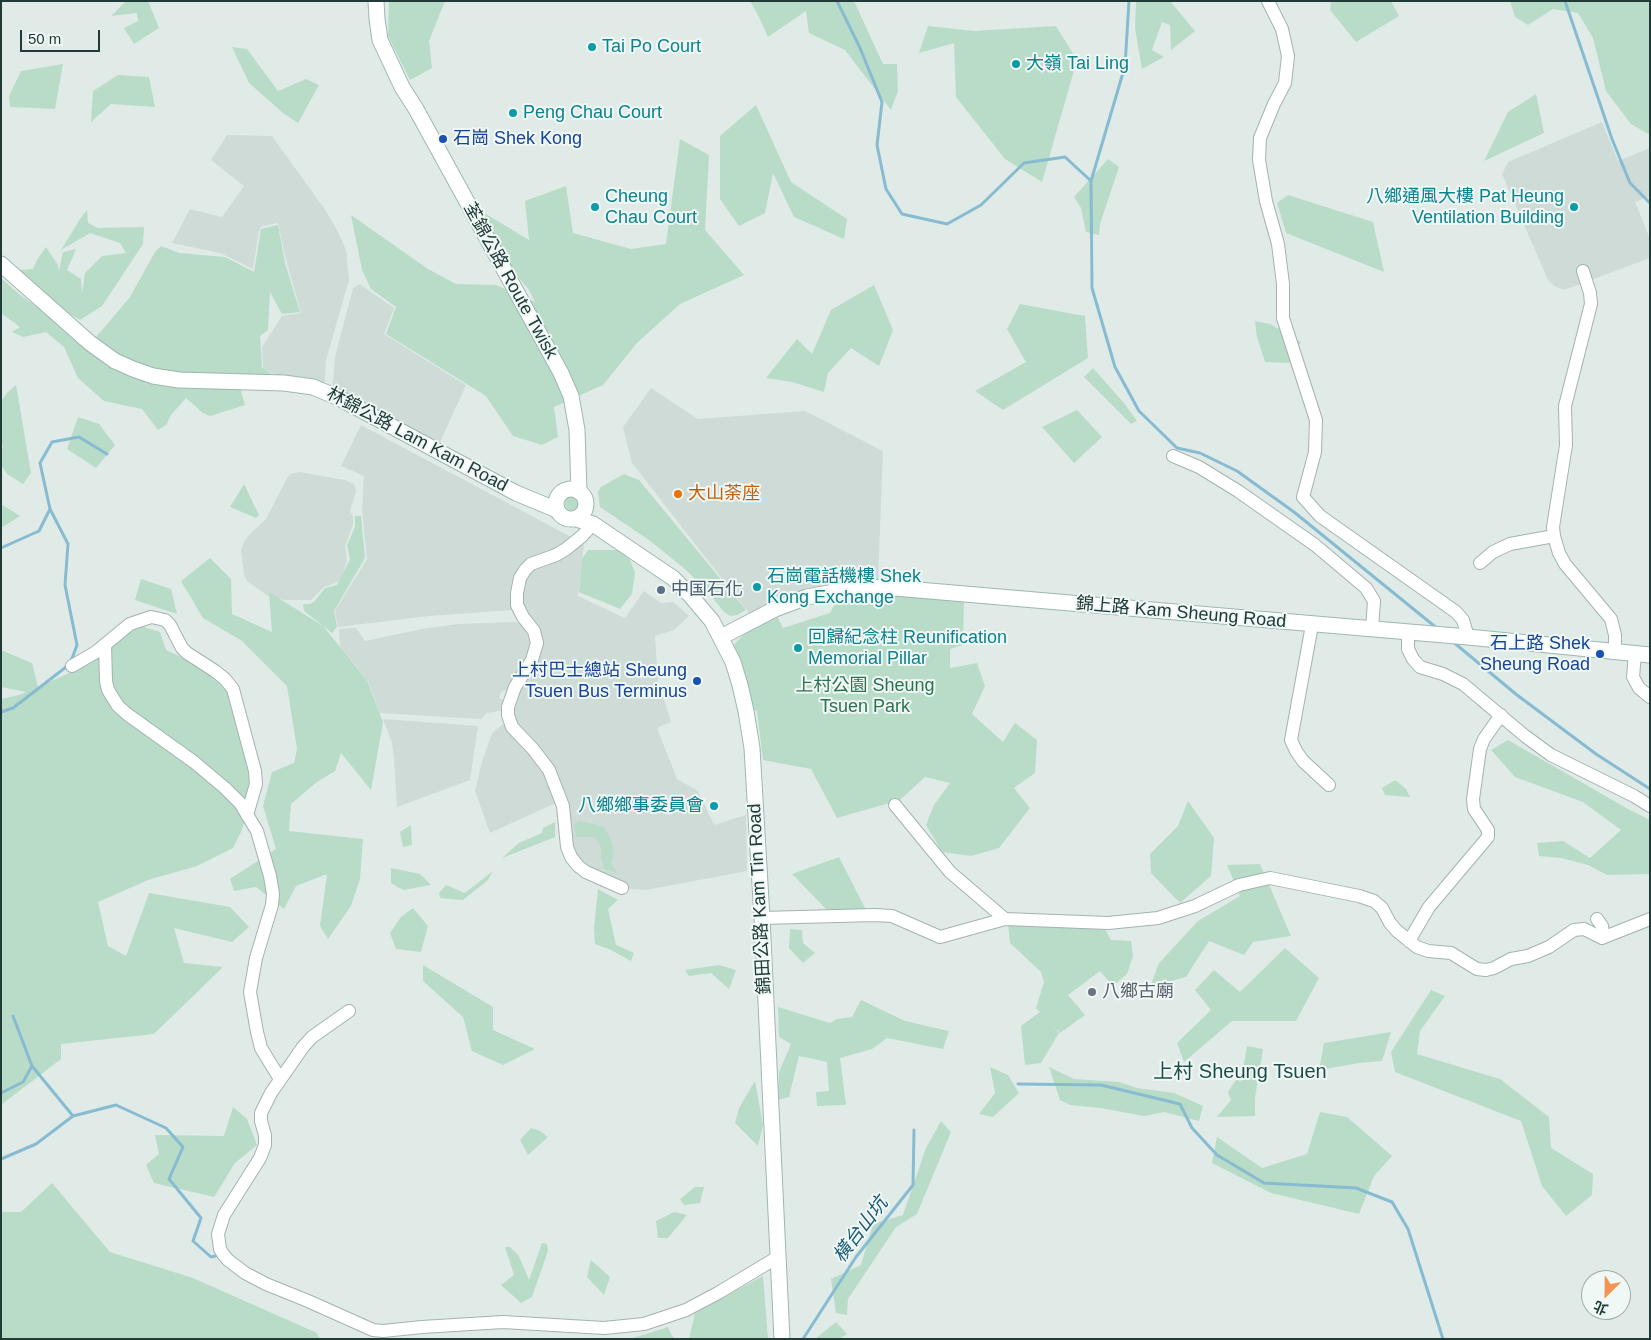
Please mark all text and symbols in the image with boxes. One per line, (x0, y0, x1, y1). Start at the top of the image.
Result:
scale bar (22, 20, 102, 52)
text: 50 m (28, 30, 61, 47)
place label: Tai Po Court (602, 36, 701, 58)
marker: Tai Po Court (586, 41, 598, 53)
place label: 大嶺 Tai Ling (1026, 53, 1129, 75)
marker: 大嶺 Tai Ling (1010, 58, 1022, 70)
place label: Peng Chau Court (523, 102, 662, 124)
marker: Peng Chau Court (507, 107, 519, 119)
place label: 石崗 Shek Kong (453, 128, 582, 150)
marker: 石崗 Shek Kong (437, 133, 449, 145)
place label: Cheung Chau Court (605, 186, 697, 228)
place label: 八鄉通風大樓 Pat Heung Ventilation Building (1366, 186, 1564, 228)
street label: 荃錦公路 Route Twisk (458, 199, 562, 363)
marker: Cheung Chau Court (589, 201, 601, 213)
marker: 八鄉通風大樓 Pat Heung Ventilation Building (1568, 201, 1580, 213)
street label: 林錦公路 Lam Kam Road (323, 383, 511, 497)
place label: 大山荼座 (688, 483, 760, 505)
marker: 大山荼座 (672, 488, 684, 500)
place label: 石崗電話機樓 Shek Kong Exchange (767, 566, 921, 608)
place label: 中国石化 (671, 579, 743, 601)
marker: 石崗電話機樓 Shek Kong Exchange (751, 581, 763, 593)
marker: 中国石化 (655, 584, 667, 596)
street label: 錦上路 Kam Sheung Road (1075, 593, 1287, 633)
place label: 回歸紀念柱 Reunification Memorial Pillar (808, 627, 1007, 670)
place label: 石上路 Shek Sheung Road (1480, 633, 1590, 676)
marker: 回歸紀念柱 Reunification Memorial Pillar (792, 642, 804, 654)
marker: 石上路 Shek Sheung Road (1594, 648, 1606, 660)
place label: 上村巴士總站 Sheung Tsuen Bus Terminus (512, 660, 687, 702)
marker: 上村巴士總站 Sheung Tsuen Bus Terminus (691, 675, 703, 687)
park label: 上村公園 Sheung Tsuen Park (795, 675, 935, 718)
place label: 八鄉鄉事委員會 (578, 795, 704, 817)
marker: 八鄉鄉事委員會 (708, 800, 720, 812)
street label: 錦田公路 Kam Tin Road (744, 803, 776, 995)
place label: 八鄉古廟 (1102, 981, 1174, 1003)
marker: 八鄉古廟 (1086, 986, 1098, 998)
district label: 上村 Sheung Tsuen (1153, 1060, 1327, 1084)
water label: 橫台山坑 (829, 1193, 893, 1267)
north arrow (1581, 1270, 1631, 1320)
text: 北 (1591, 1298, 1610, 1318)

